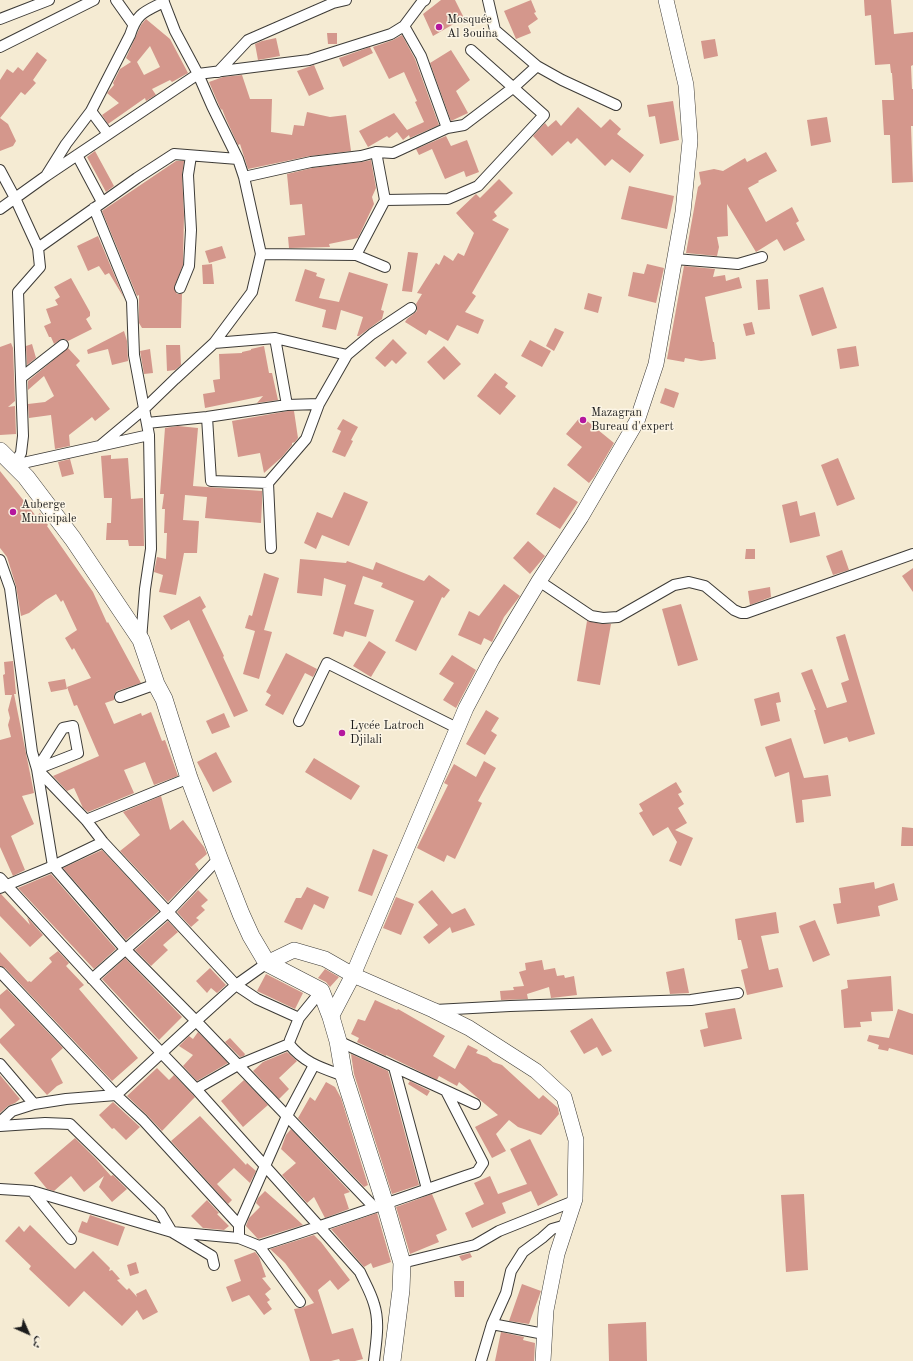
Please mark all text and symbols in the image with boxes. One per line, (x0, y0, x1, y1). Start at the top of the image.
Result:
place label: Mosquée Al 3ouina (447, 13, 498, 41)
marker: Mosquée Al 3ouina (434, 22, 444, 32)
place label: Mazagran Bureau d'expert (591, 406, 674, 434)
marker: Mazagran Bureau d'expert (578, 415, 588, 425)
place label: Auberge Municipale (21, 498, 77, 526)
marker: Auberge Municipale (8, 507, 18, 517)
place label: Lycée Latroch Djilali (350, 719, 424, 747)
marker: Lycée Latroch Djilali (337, 728, 347, 738)
north arrow (8, 1313, 48, 1353)
text: ش (29, 1334, 45, 1350)

